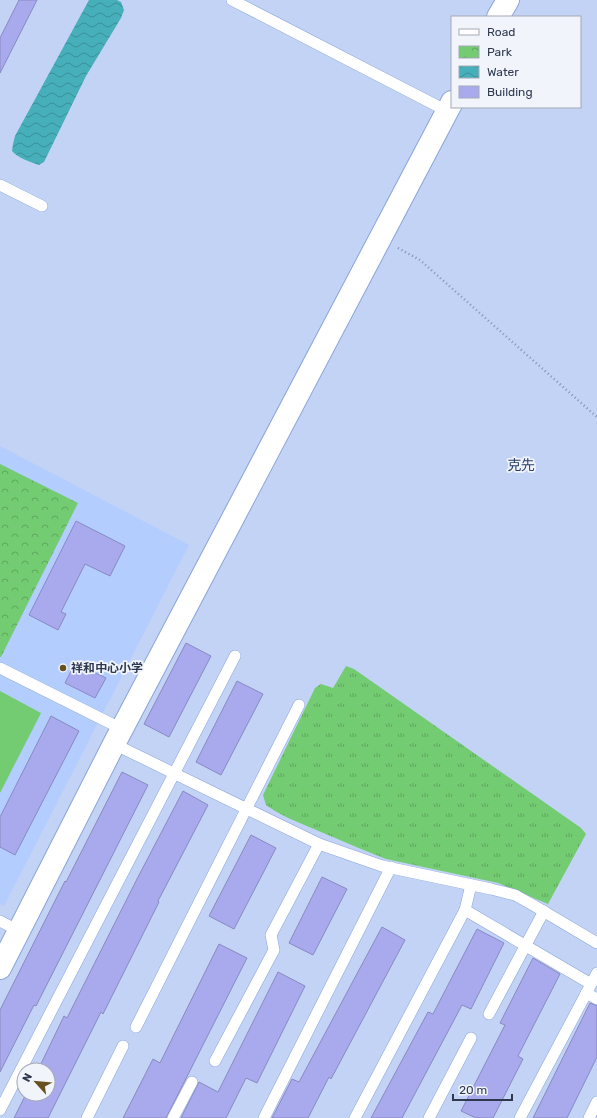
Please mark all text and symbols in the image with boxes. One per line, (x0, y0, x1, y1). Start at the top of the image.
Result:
legend (451, 16, 581, 108)
text: Road (487, 25, 515, 39)
text: Park (487, 45, 513, 59)
text: Water (487, 65, 519, 79)
text: Building (487, 85, 533, 99)
district label: 克先 (507, 457, 535, 474)
place label: 祥和中心小学 (71, 661, 143, 675)
marker: 祥和中心小学 (58, 663, 68, 673)
north arrow (16, 1062, 56, 1102)
text: N (20, 1071, 35, 1084)
scale bar (453, 1076, 512, 1102)
text: 20 m (459, 1083, 487, 1097)

